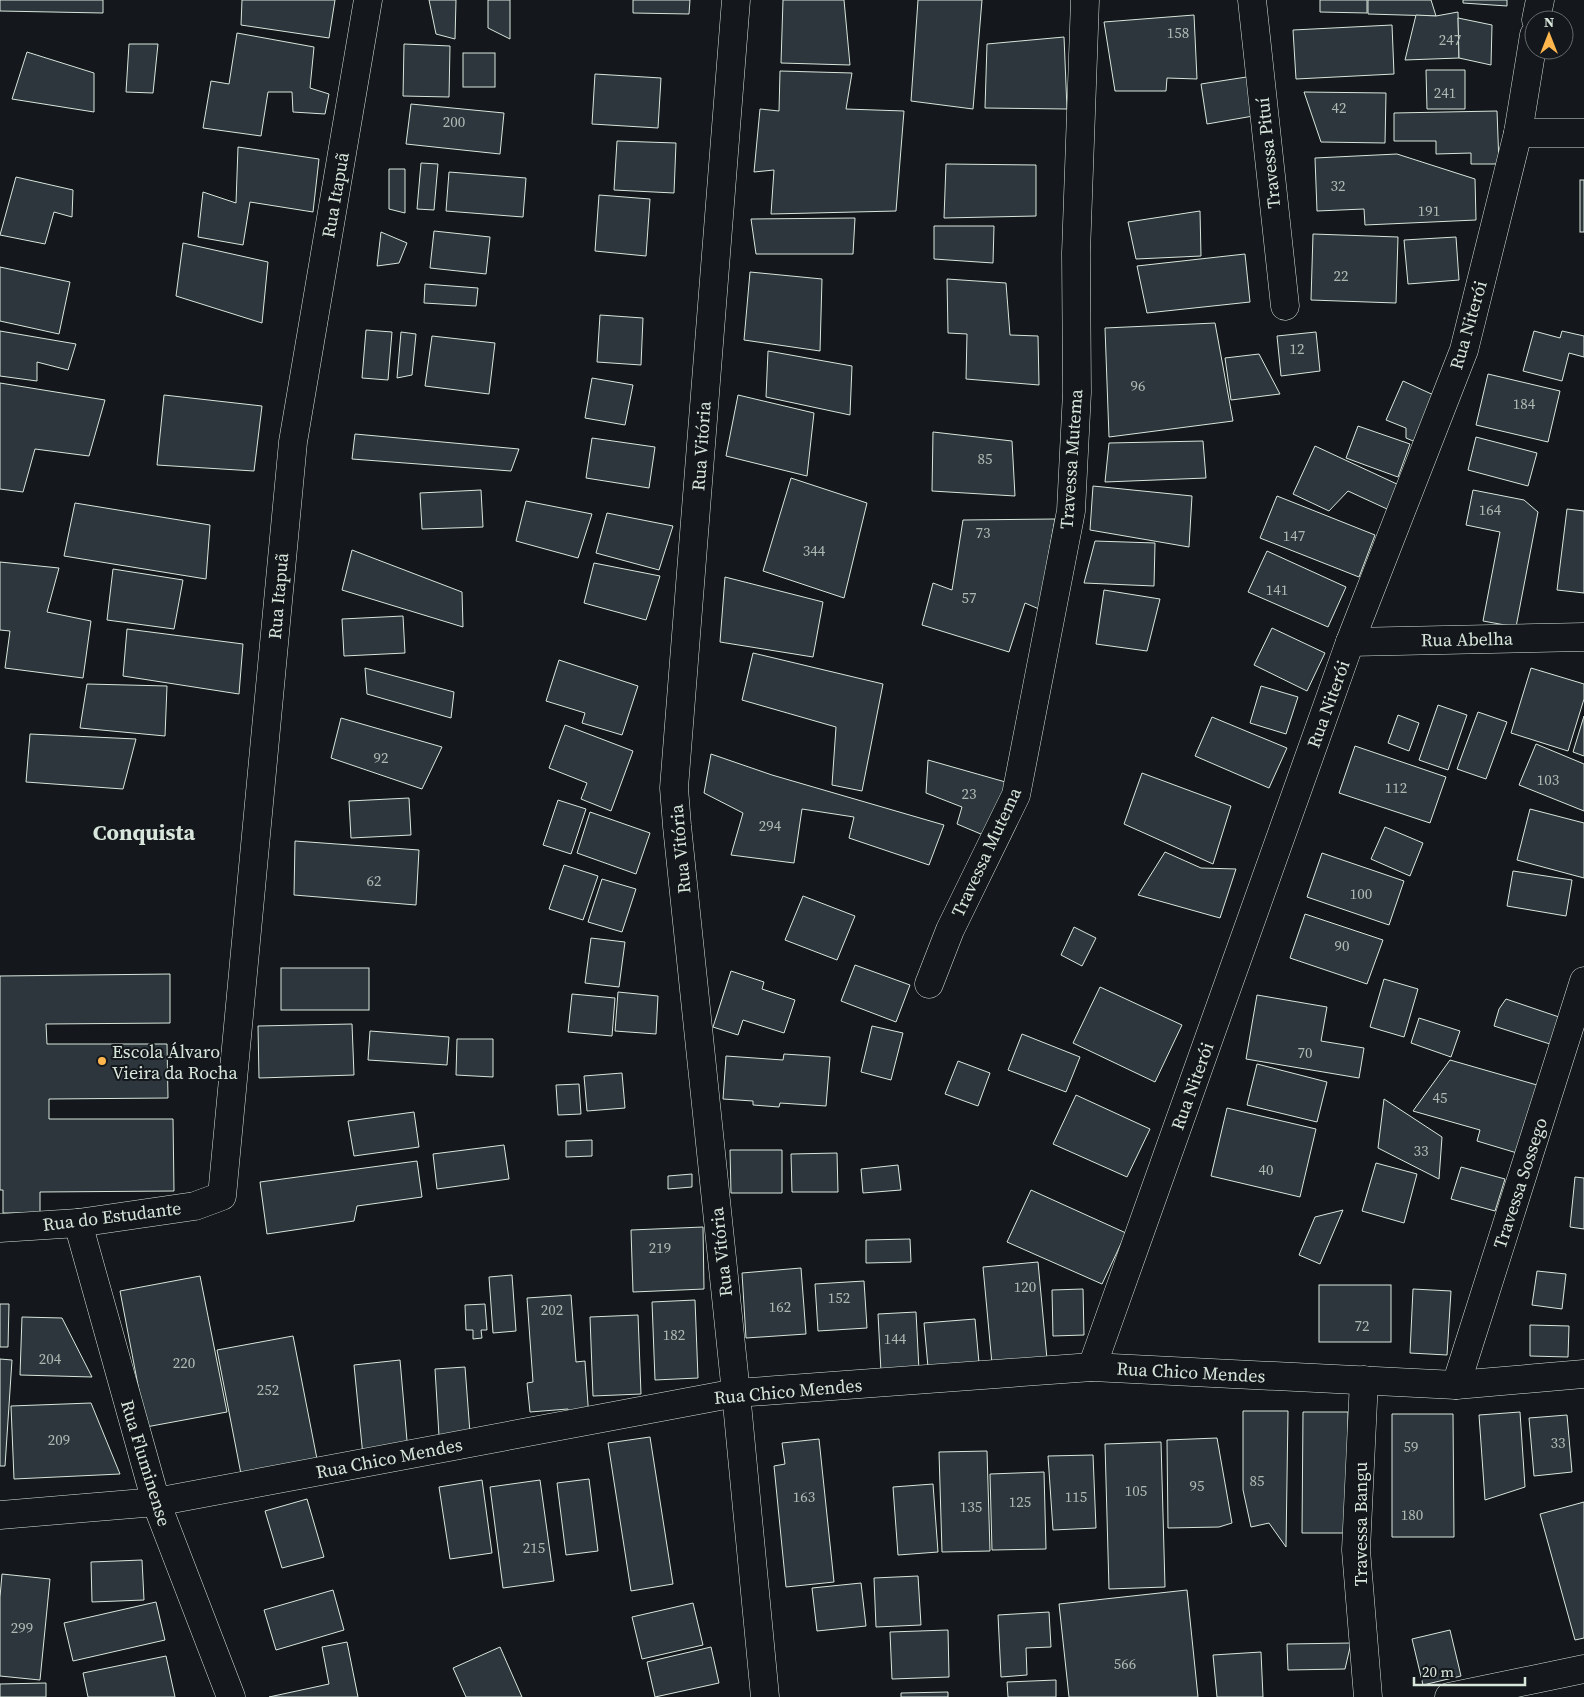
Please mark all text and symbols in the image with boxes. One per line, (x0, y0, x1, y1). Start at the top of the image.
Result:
north arrow (1524, 10, 1574, 60)
text: N (1544, 12, 1554, 32)
house number: 158 (1167, 22, 1189, 43)
house number: 247 (1439, 29, 1461, 50)
house number: 241 (1434, 82, 1456, 103)
street label: Travessa Pituí (1250, 96, 1286, 210)
house number: 42 (1331, 97, 1347, 118)
house number: 200 (443, 111, 465, 132)
street label: Rua Itapuã (315, 149, 355, 240)
house number: 32 (1330, 175, 1346, 196)
house number: 191 (1418, 200, 1440, 221)
house number: 22 (1333, 265, 1349, 286)
street label: Rua Niterói (1443, 277, 1493, 373)
house number: 12 (1289, 338, 1305, 359)
house number: 96 (1130, 375, 1146, 396)
street label: Travessa Mutema (1054, 387, 1088, 530)
house number: 184 (1513, 393, 1536, 414)
street label: Rua Vitória (685, 400, 717, 492)
house number: 85 (977, 448, 993, 469)
house number: 164 (1479, 499, 1502, 520)
house number: 73 (975, 522, 991, 543)
house number: 147 (1283, 525, 1305, 546)
house number: 344 (803, 540, 826, 561)
street label: Rua Itapuã (262, 551, 294, 640)
house number: 141 (1266, 579, 1288, 600)
house number: 57 (961, 587, 977, 608)
street label: Rua Abelha (1421, 626, 1514, 652)
street label: Rua Niterói (1301, 657, 1355, 751)
house number: 92 (373, 747, 389, 768)
house number: 103 (1537, 769, 1559, 790)
house number: 112 (1385, 777, 1407, 798)
street label: Travessa Mutema (945, 782, 1027, 921)
house number: 23 (961, 783, 977, 804)
street label: Rua Vitória (664, 802, 696, 895)
house number: 294 (759, 815, 782, 836)
district label: Conquista (93, 817, 195, 847)
house number: 62 (366, 870, 382, 891)
house number: 100 (1350, 883, 1372, 904)
house number: 90 (1334, 935, 1350, 956)
place label: Escola Álvaro Vieira da Rocha (112, 1039, 238, 1085)
street label: Rua Niterói (1165, 1039, 1219, 1133)
house number: 70 (1297, 1042, 1313, 1063)
marker: Escola Álvaro Vieira da Rocha (96, 1055, 108, 1067)
house number: 45 (1432, 1087, 1448, 1108)
street label: Travessa Sossego (1487, 1114, 1553, 1252)
house number: 33 (1413, 1140, 1429, 1161)
house number: 40 (1258, 1159, 1274, 1180)
street label: Rua do Estudante (41, 1195, 183, 1237)
street label: Rua Vitória (704, 1205, 738, 1298)
house number: 219 (649, 1237, 671, 1258)
house number: 120 (1014, 1276, 1036, 1297)
house number: 152 (828, 1287, 850, 1308)
house number: 162 (769, 1296, 791, 1317)
house number: 202 (541, 1299, 563, 1320)
house number: 72 (1354, 1315, 1370, 1336)
house number: 182 (663, 1324, 685, 1345)
house number: 144 (884, 1328, 907, 1349)
house number: 204 (39, 1348, 62, 1369)
house number: 220 (173, 1352, 195, 1373)
street label: Rua Chico Mendes (1116, 1356, 1266, 1388)
street label: Rua Chico Mendes (713, 1372, 863, 1410)
house number: 252 (257, 1379, 279, 1400)
street label: Rua Fluminense (115, 1397, 177, 1529)
house number: 209 (48, 1429, 70, 1450)
street label: Rua Chico Mendes (314, 1431, 465, 1484)
house number: 33 (1550, 1432, 1566, 1453)
house number: 59 (1403, 1436, 1419, 1457)
street label: Travessa Bangu (1348, 1462, 1373, 1586)
house number: 85 (1249, 1470, 1265, 1491)
house number: 95 (1189, 1475, 1205, 1496)
house number: 105 (1125, 1480, 1147, 1501)
house number: 163 (793, 1486, 815, 1507)
house number: 115 (1065, 1486, 1087, 1507)
house number: 125 (1009, 1491, 1031, 1512)
house number: 135 (960, 1496, 982, 1517)
house number: 180 (1401, 1504, 1423, 1525)
house number: 215 (523, 1537, 545, 1558)
house number: 299 (11, 1617, 33, 1638)
house number: 566 (1114, 1653, 1136, 1674)
scale bar (1414, 1654, 1525, 1686)
text: 20 m (1422, 1661, 1454, 1682)

